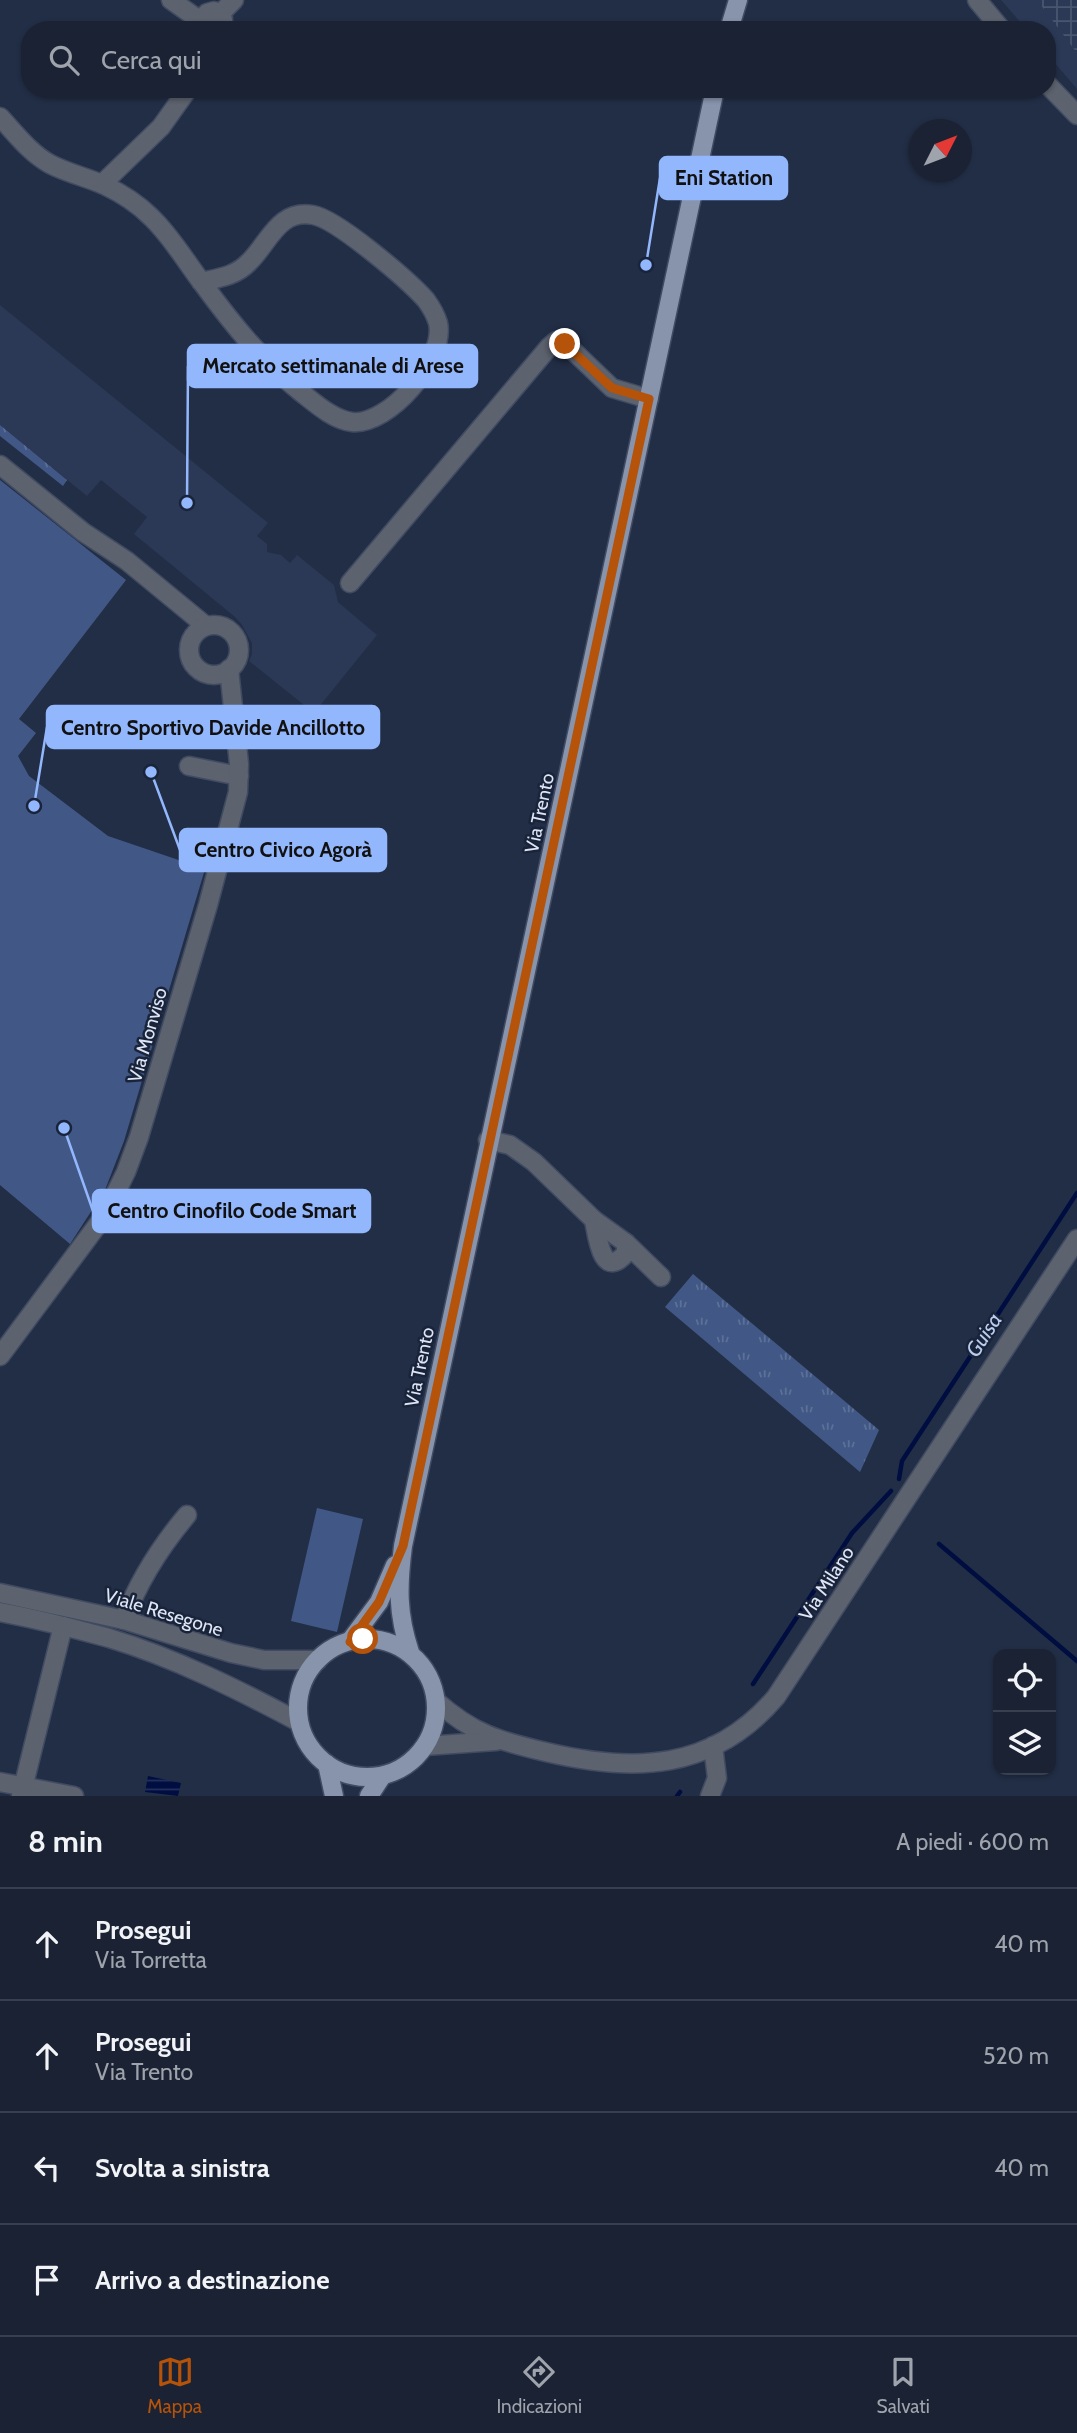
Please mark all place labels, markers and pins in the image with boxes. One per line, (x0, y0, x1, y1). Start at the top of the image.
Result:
callout: Eni Station (660, 157, 787, 199)
callout: Mercato settimanale di Arese (188, 345, 477, 387)
callout: Centro Sportivo Davide Ancillotto (47, 706, 379, 748)
callout: Centro Civico Agorà (180, 829, 386, 871)
callout: Centro Cinofilo Code Smart (93, 1190, 370, 1232)

